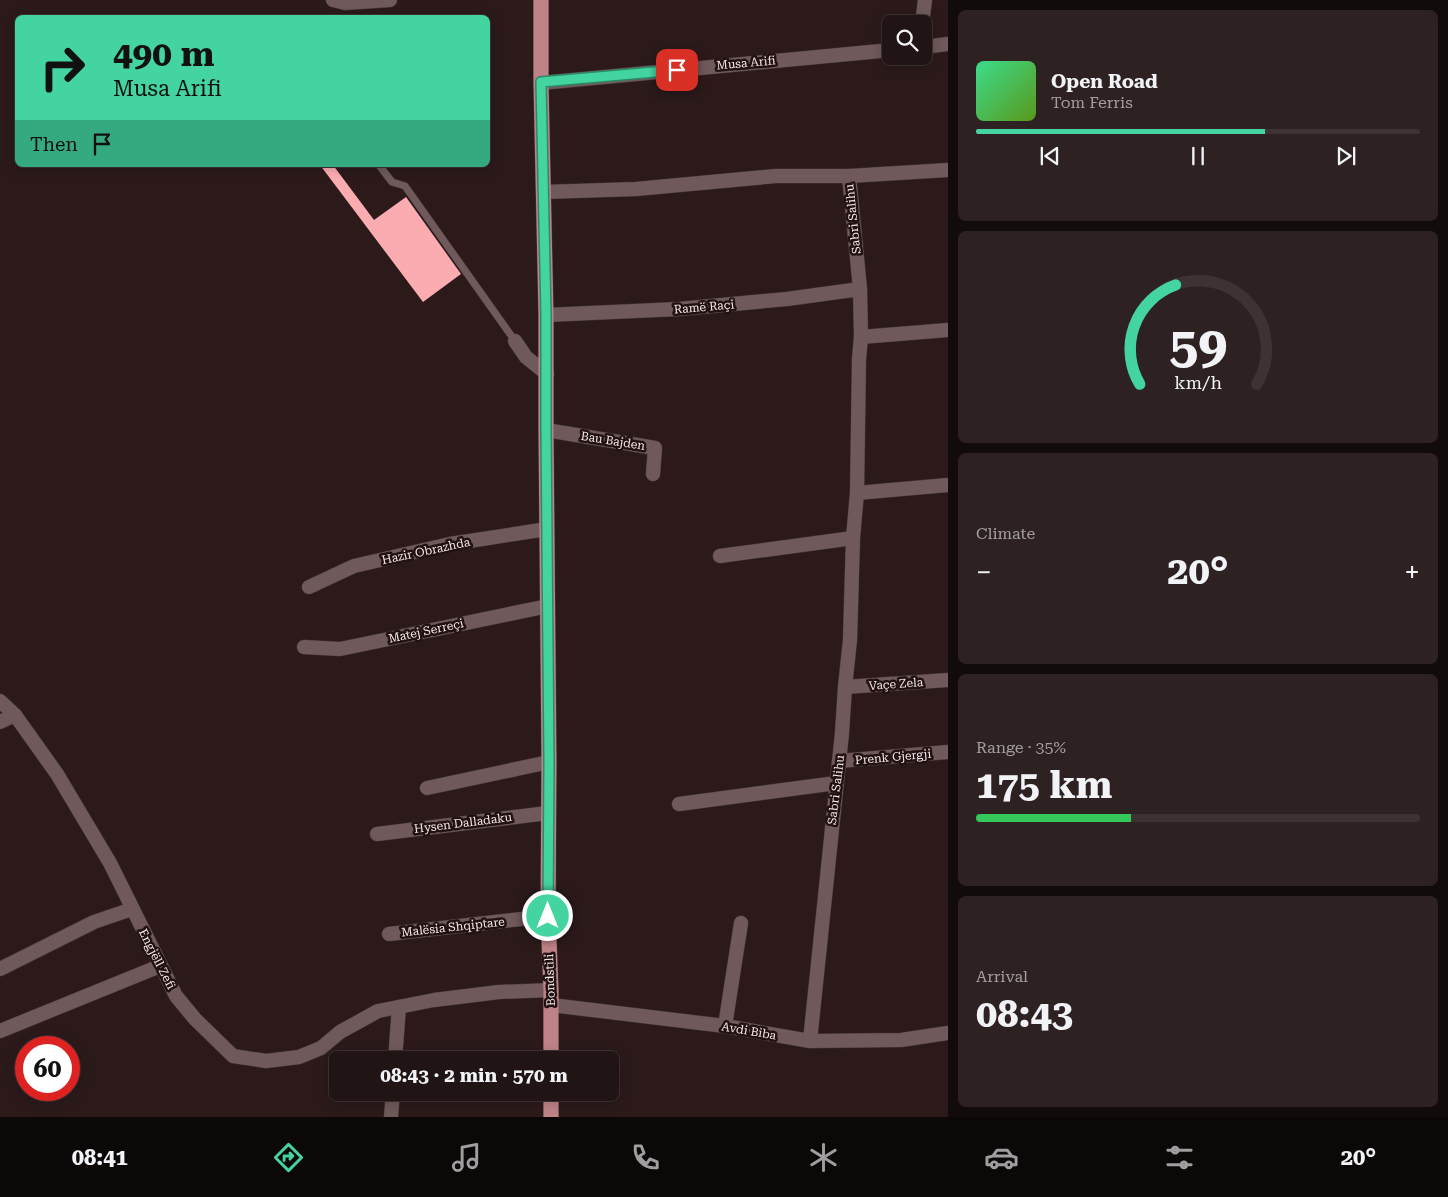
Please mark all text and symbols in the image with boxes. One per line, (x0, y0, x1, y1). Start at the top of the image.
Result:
map controls (882, 15, 932, 65)
button: search (882, 15, 932, 65)
text: 490 m (113, 34, 214, 75)
icon: right (30, 35, 95, 100)
pin (656, 49, 698, 91)
street label: Musa Arifi (716, 53, 776, 73)
icon: arrive (663, 56, 691, 84)
text: Open Road (1051, 70, 1158, 93)
text: Musa Arifi (113, 76, 222, 101)
text: Tom Ferris (1051, 93, 1133, 112)
icon: arrive (88, 130, 116, 158)
text: Then (30, 133, 78, 156)
icon: previous (1036, 142, 1064, 170)
icon: pause (1184, 142, 1212, 170)
icon: next (1332, 142, 1360, 170)
street label: Sabri Salihu (842, 183, 864, 255)
street label: Ramë Raçi (673, 297, 735, 317)
text: 59 (1169, 315, 1227, 376)
text: km/h (1174, 372, 1222, 393)
street label: Bau Bajden (580, 429, 646, 453)
text: Climate (976, 524, 1035, 543)
street label: Hazir Obrazhda (381, 535, 472, 567)
text: 20° (1167, 549, 1229, 593)
text: − (976, 556, 992, 589)
text: + (1404, 556, 1420, 589)
street label: Matej Serreçi (387, 616, 465, 646)
street label: Vaçe Zela (868, 675, 924, 693)
text: Range · 35% (976, 738, 1066, 757)
street label: Prenk Gjergji (854, 747, 932, 767)
street label: Sabri Salihu (825, 754, 847, 826)
text: 175 km (976, 763, 1112, 807)
street label: Hysen Dalladaku (413, 810, 513, 836)
position arrow (521, 889, 573, 941)
street label: Malësia Shqiptare (401, 915, 506, 939)
street label: Engjëll Zefi (136, 927, 178, 991)
street label: Bondstili (542, 953, 558, 1006)
text: Arrival (976, 967, 1028, 986)
text: 08:43 (976, 992, 1073, 1036)
street label: Avdi Biba (721, 1019, 778, 1043)
speed limit sign: 60 (15, 1036, 80, 1101)
text: 08:43 · 2 min · 570 m (380, 1064, 568, 1087)
icon: directions (271, 1140, 306, 1175)
icon: music (449, 1140, 484, 1175)
icon: phone (628, 1140, 663, 1175)
icon: climate (806, 1140, 841, 1175)
icon: car (984, 1140, 1019, 1175)
icon: filters (1162, 1140, 1197, 1175)
text: 08:41 (72, 1145, 128, 1170)
text: 20° (1341, 1145, 1376, 1170)

